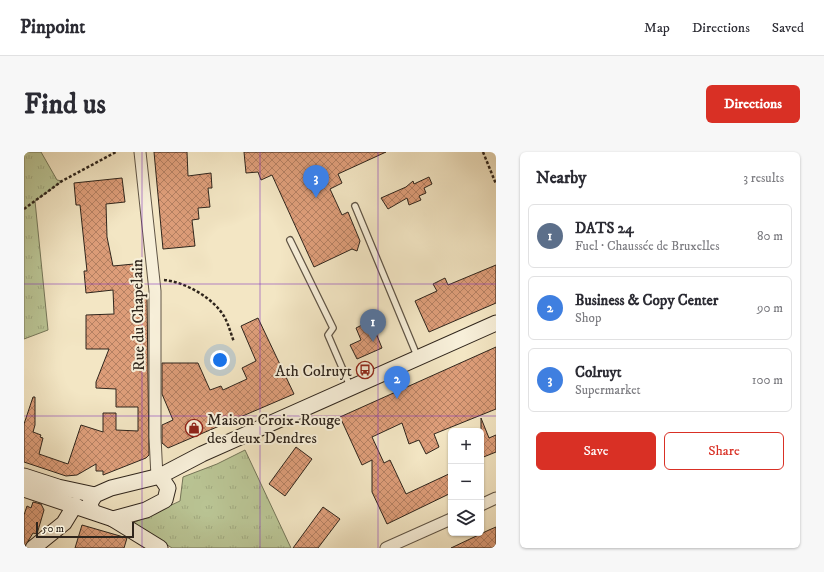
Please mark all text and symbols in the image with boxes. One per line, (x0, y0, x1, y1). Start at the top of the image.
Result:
text: Pinpoint (20, 16, 85, 39)
text: Map (644, 19, 670, 37)
text: Directions (692, 19, 750, 37)
text: Saved (772, 19, 804, 37)
button: Directions (706, 85, 800, 123)
text: Find us (24, 87, 106, 122)
pin: 3 (303, 165, 329, 198)
text: Nearby (536, 167, 586, 189)
text: 3 results (743, 170, 784, 186)
text: DATS 24 (575, 219, 634, 238)
text: 1 (548, 228, 552, 244)
text: 80 m (757, 228, 783, 244)
text: Fuel · Chaussée de Bruxelles (575, 238, 720, 254)
street label: Rue du Chapelain (127, 258, 149, 371)
text: Business & Copy Center (575, 291, 718, 310)
text: 2 (547, 300, 553, 316)
text: 90 m (757, 300, 783, 316)
pin: 1 (360, 309, 386, 342)
text: Shop (575, 310, 601, 326)
your location (210, 350, 230, 370)
bus stop icon: Ath Colruyt (355, 360, 375, 380)
place label: Ath Colruyt (275, 361, 352, 381)
text: Colruyt (575, 363, 621, 382)
pin: 2 (384, 366, 410, 399)
text: 3 (548, 372, 552, 388)
text: 100 m (752, 372, 783, 388)
text: Supermarket (575, 382, 641, 398)
place label: Maison Croix-Rouge des deux Dendres (207, 410, 341, 448)
shop icon: Maison Croix-Rouge des deux Dendres (184, 418, 204, 438)
map controls (448, 428, 484, 536)
button: + (448, 428, 484, 464)
button: Save (536, 432, 656, 470)
button: Share (664, 432, 784, 470)
button: − (448, 464, 484, 500)
button: layers (448, 500, 484, 536)
scale bar (36, 520, 134, 539)
text: 50 m (42, 522, 64, 536)

